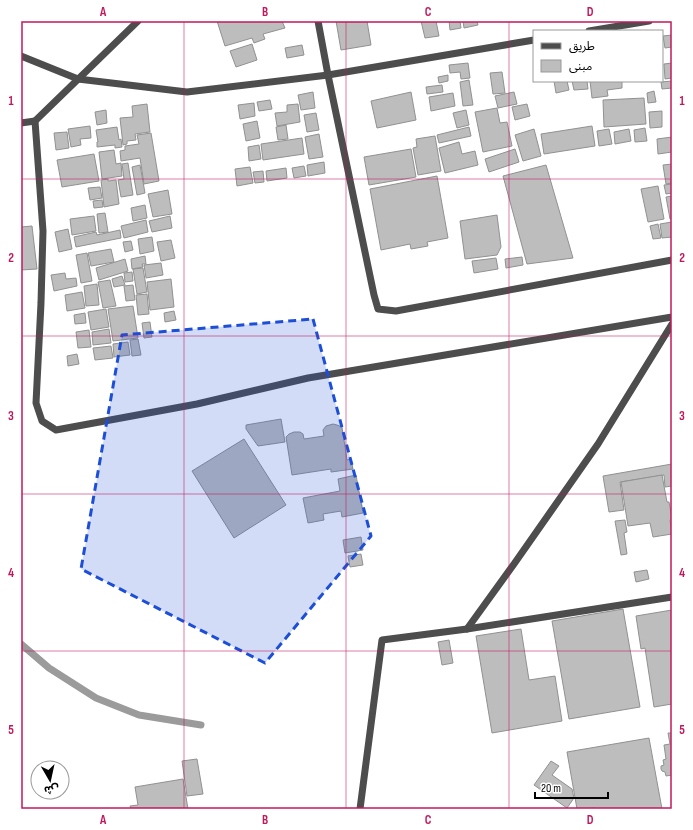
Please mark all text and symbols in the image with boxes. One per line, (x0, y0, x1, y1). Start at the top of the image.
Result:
text: A (99, 4, 107, 20)
text: B (262, 4, 268, 20)
text: C (425, 4, 432, 20)
text: D (587, 4, 594, 20)
legend (533, 30, 663, 82)
text: طريق (569, 39, 595, 54)
text: مبنى (569, 59, 592, 74)
text: 1 (8, 93, 14, 109)
text: 1 (679, 93, 685, 109)
text: 2 (8, 250, 14, 266)
text: 2 (679, 250, 685, 266)
text: 3 (8, 408, 14, 424)
text: 3 (679, 408, 685, 424)
text: 4 (8, 565, 14, 581)
text: 4 (679, 565, 685, 581)
text: 5 (8, 722, 14, 738)
text: 5 (679, 722, 685, 738)
north arrow (30, 760, 70, 800)
scale bar (535, 774, 608, 800)
text: 20 m (541, 781, 561, 796)
text: ش (43, 782, 60, 797)
text: A (99, 812, 107, 828)
text: B (262, 812, 268, 828)
text: C (425, 812, 432, 828)
text: D (587, 812, 594, 828)

